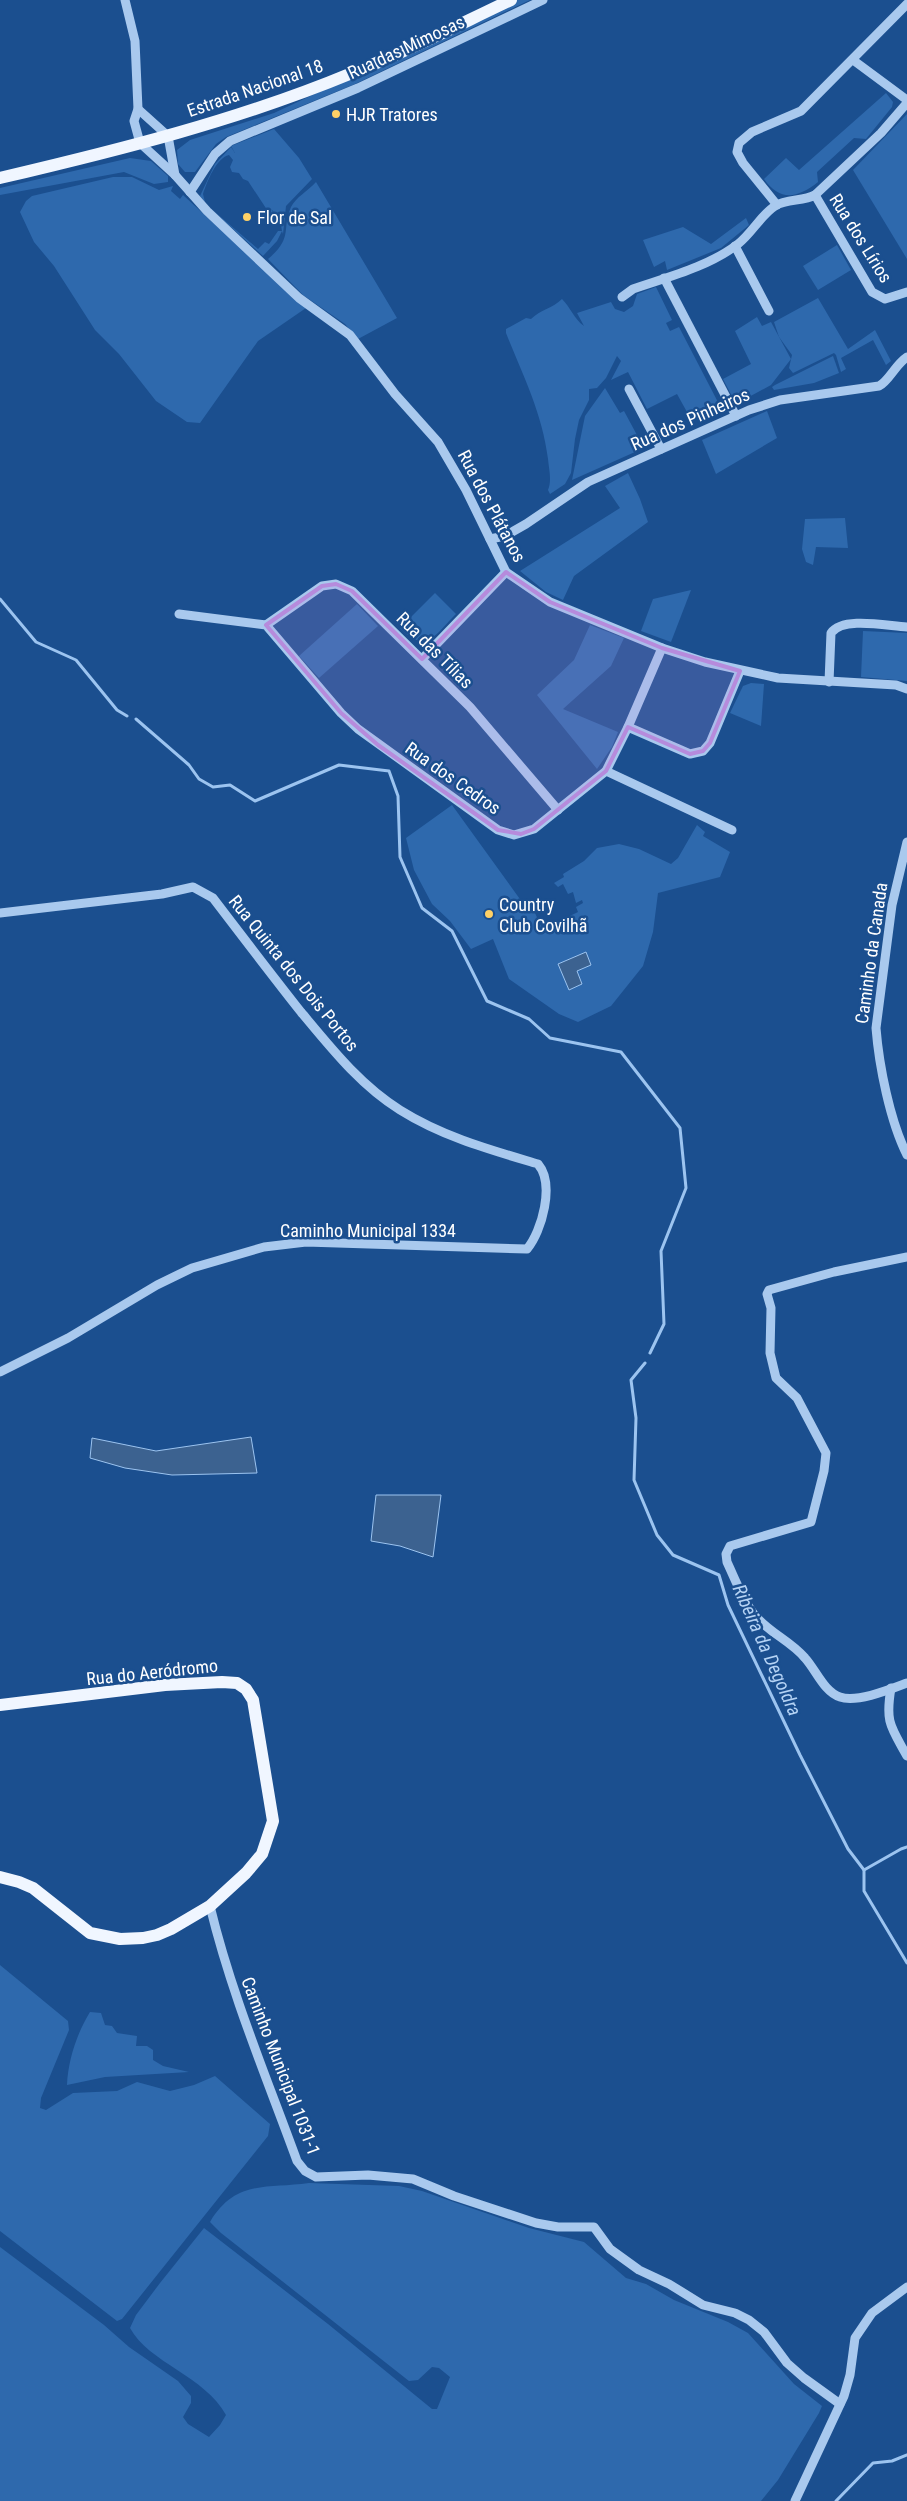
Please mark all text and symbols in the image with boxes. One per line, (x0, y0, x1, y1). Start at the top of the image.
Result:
street label: Rua das Mimosas (344, 11, 468, 83)
street label: Estrada Nacional 18 (184, 55, 326, 121)
place label: HJR Tratores (346, 104, 438, 125)
marker: HJR Tratores (330, 108, 342, 120)
street label: Rua dos Lírios (825, 190, 897, 286)
place label: Flor de Sal (257, 207, 332, 228)
marker: Flor de Sal (241, 211, 253, 223)
street label: Rua dos Pinheiros (627, 383, 753, 455)
street label: Rua dos Plátanos (454, 446, 530, 566)
street label: Rua das Tílias (392, 607, 478, 693)
street label: Rua dos Cedros (401, 737, 505, 819)
street label: Caminho da Canada (851, 881, 891, 1025)
street label: Rua Quinta dos Dois Portos (225, 891, 363, 1055)
place label: Country Club Covilhã (499, 894, 587, 936)
marker: Country Club Covilhã (483, 908, 495, 920)
street label: Caminho Municipal 1334 (280, 1220, 456, 1241)
water label: Ribeira da Degoldra (728, 1581, 806, 1719)
street label: Rua do Aeródromo (85, 1655, 219, 1689)
street label: Caminho Municipal 1031-1 (237, 1974, 325, 2158)

